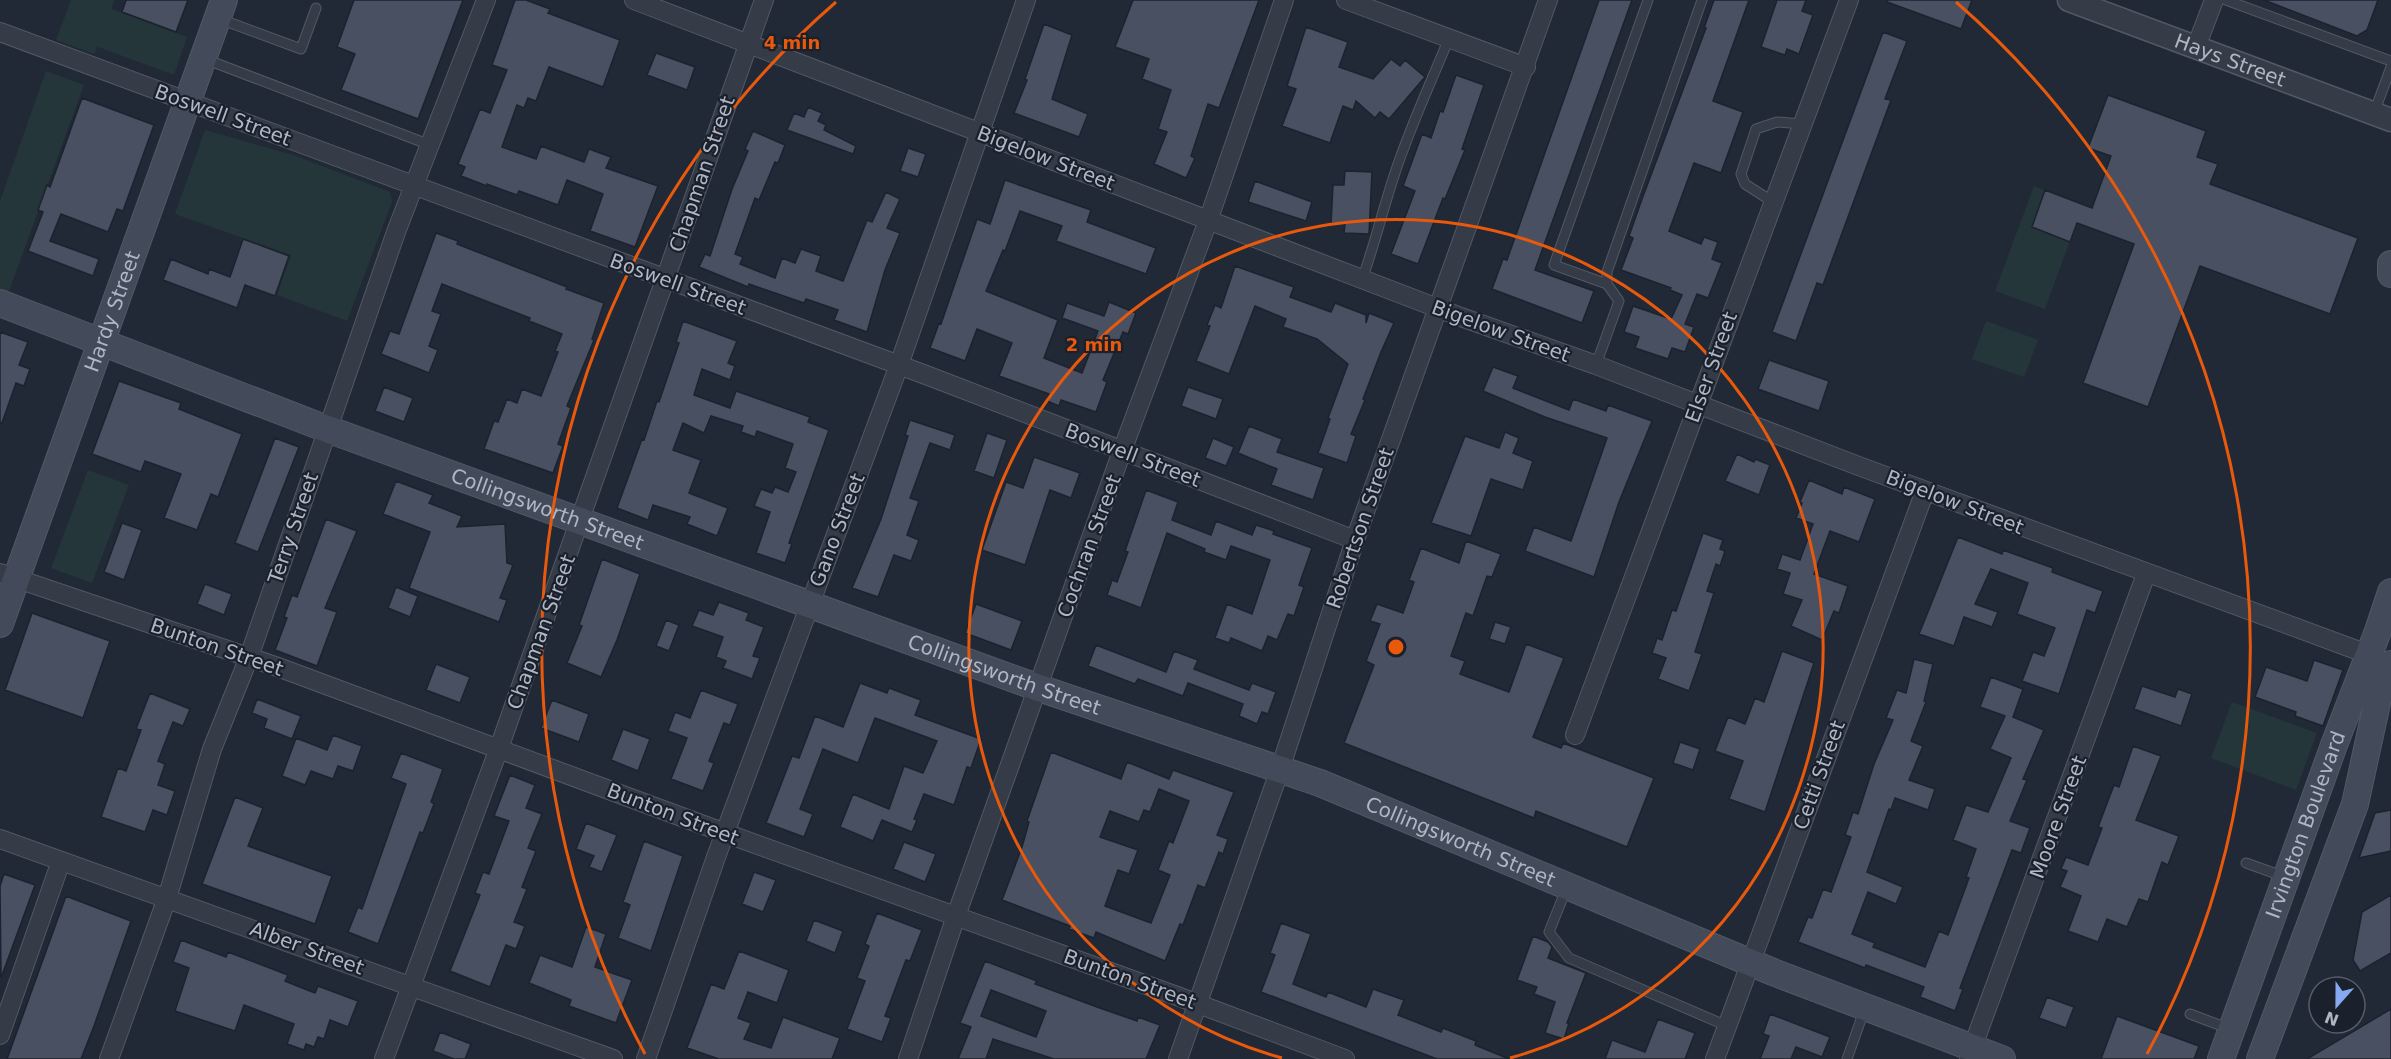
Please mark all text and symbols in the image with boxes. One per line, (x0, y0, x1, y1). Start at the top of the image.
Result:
street label: Hays Street (2171, 28, 2289, 92)
text: 4 min (764, 32, 820, 53)
street label: Boswell Street (152, 79, 295, 151)
street label: Chapman Street (664, 93, 740, 255)
street label: Bigelow Street (974, 121, 1118, 195)
street label: Hardy Street (79, 248, 145, 375)
street label: Boswell Street (607, 248, 750, 320)
street label: Bigelow Street (1429, 295, 1574, 367)
street label: Elser Street (1680, 308, 1742, 426)
text: 2 min (1066, 334, 1122, 355)
street label: Boswell Street (1062, 418, 1204, 492)
street label: Robertson Street (1321, 444, 1399, 612)
street label: Collingsworth Street (448, 463, 647, 555)
street label: Bigelow Street (1883, 465, 2027, 539)
street label: Terry Street (262, 469, 323, 588)
street label: Gano Street (804, 470, 870, 590)
street label: Cochran Street (1052, 471, 1126, 621)
street label: Chapman Street (502, 551, 580, 713)
street label: Bunton Street (147, 613, 287, 681)
street label: Collingsworth Street (905, 629, 1104, 720)
centre of rings (1386, 637, 1406, 657)
street label: Cetti Street (1788, 717, 1850, 833)
street label: Irvington Boulevard (2261, 728, 2350, 922)
street label: Moore Street (2025, 752, 2091, 882)
street label: Bunton Street (604, 778, 742, 850)
street label: Collingsworth Street (1362, 791, 1559, 892)
street label: Alber Street (247, 916, 367, 980)
street label: Bunton Street (1061, 944, 1200, 1014)
north arrow (2307, 975, 2367, 1035)
text: N (2322, 1007, 2341, 1030)

